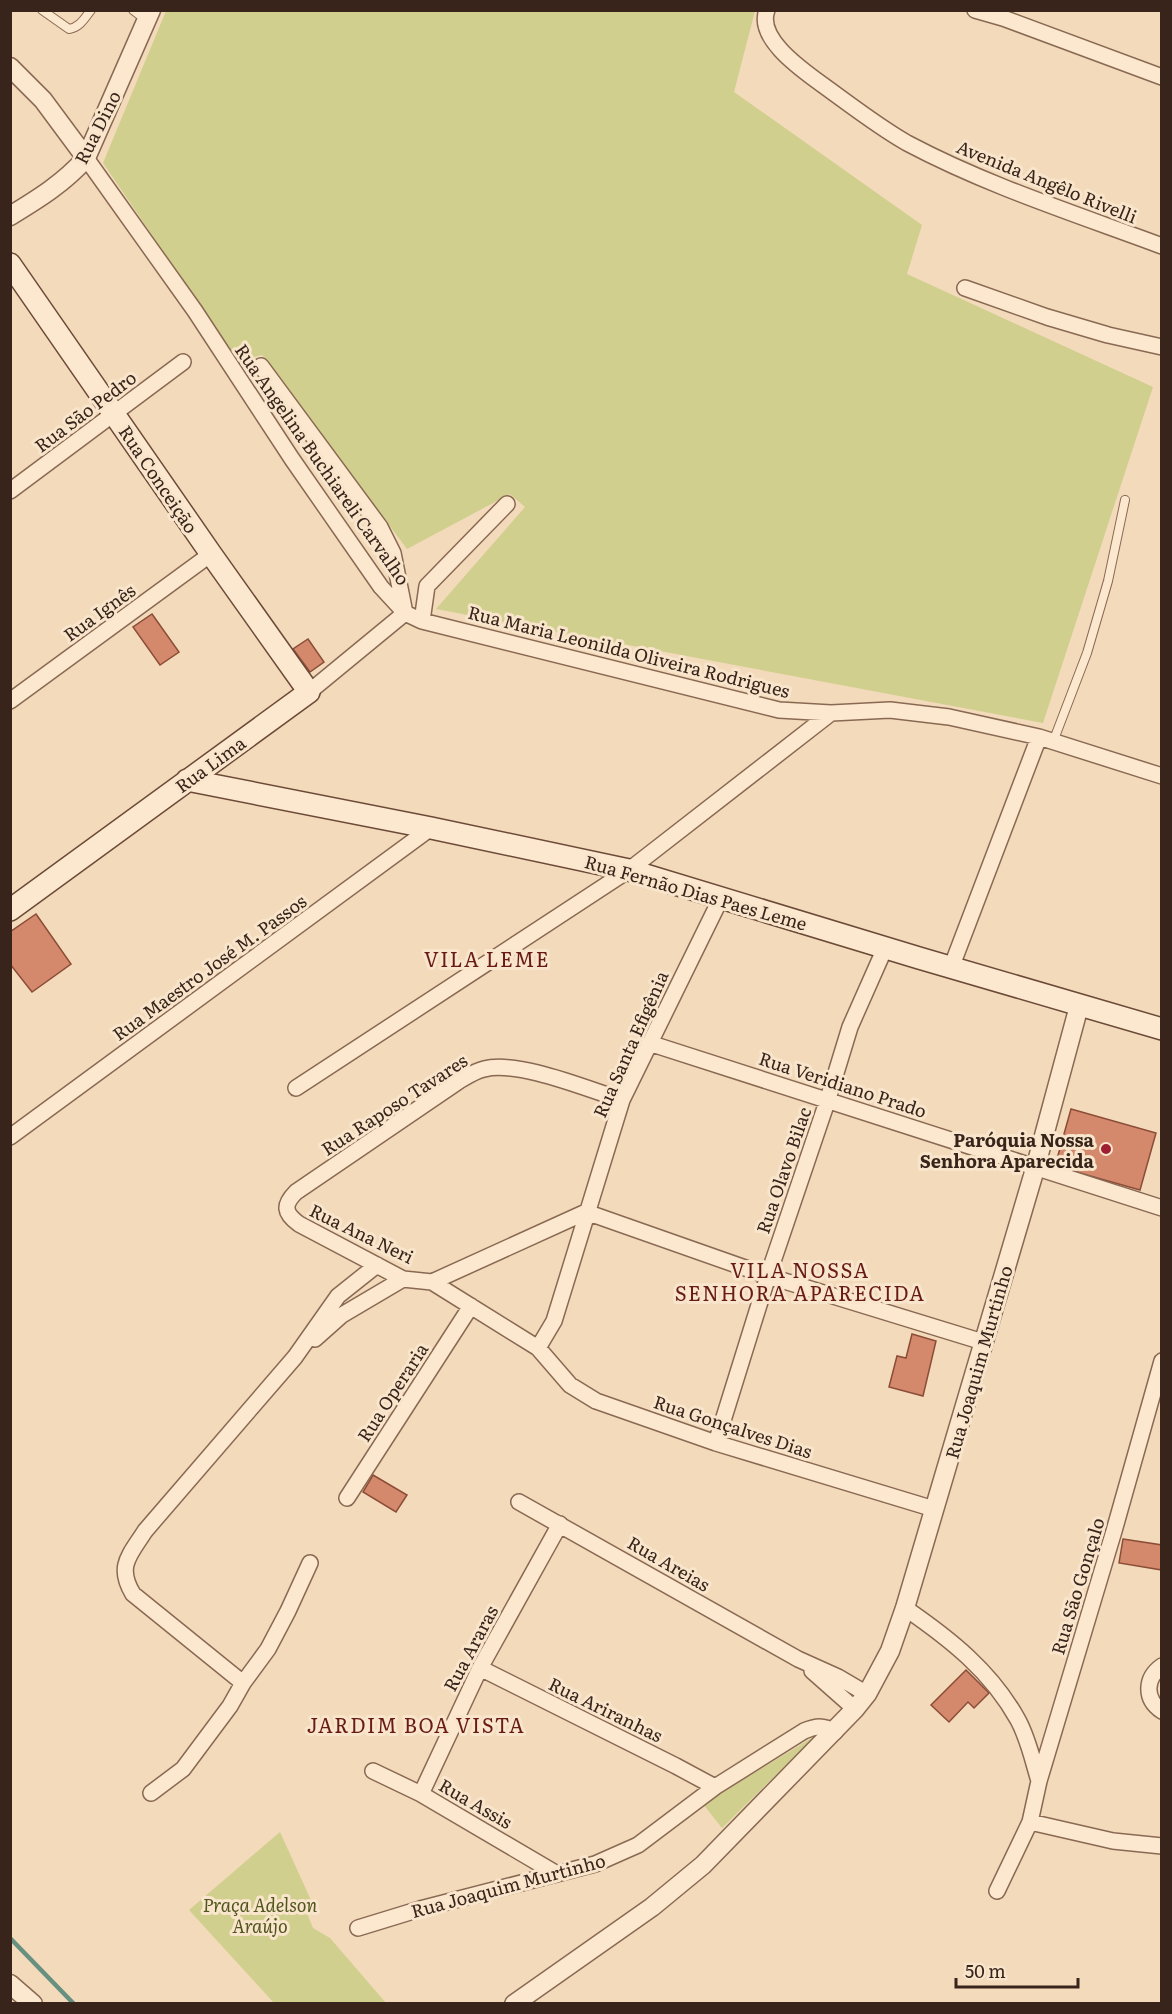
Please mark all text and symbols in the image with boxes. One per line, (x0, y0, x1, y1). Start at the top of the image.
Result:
street label: Rua Dino (67, 86, 127, 168)
street label: Avenida Angêlo Rivelli (953, 132, 1141, 230)
street label: Rua Angelina Buchiareli Carvalho (229, 338, 417, 590)
street label: Rua São Pedro (28, 364, 142, 458)
street label: Rua Conceição (113, 420, 205, 538)
street label: Rua Ignês (57, 577, 141, 647)
street label: Rua Maria Leonilda Oliveira Rodrigues (465, 598, 793, 704)
street label: Rua Lima (169, 729, 251, 799)
street label: Rua Fernão Dias Paes Leme (582, 847, 810, 937)
street label: Rua Maestro José M. Passos (106, 887, 312, 1047)
district label: VILA LEME (424, 943, 550, 973)
street label: Rua Santa Efigênia (585, 966, 675, 1122)
street label: Rua Veridiano Prado (756, 1044, 930, 1124)
street label: Rua Raposo Tavares (316, 1047, 472, 1161)
street label: Rua Olavo Bilac (749, 1103, 817, 1237)
place label: Paróquia Nossa Senhora Aparecida (920, 1126, 1095, 1174)
marker: Paróquia Nossa Senhora Aparecida (1099, 1142, 1113, 1156)
street label: Rua Ana Neri (305, 1196, 419, 1270)
district label: VILA NOSSA SENHORA APARECIDA (675, 1254, 925, 1307)
street label: Rua Joaquim Murtinho (937, 1262, 1019, 1462)
street label: Rua Operaria (350, 1337, 434, 1447)
street label: Rua Gonçalves Dias (650, 1388, 816, 1464)
street label: Rua São Gonçalo (1043, 1514, 1111, 1658)
street label: Rua Areias (623, 1529, 715, 1597)
street label: Rua Araras (436, 1600, 504, 1696)
street label: Rua Ariranhas (544, 1670, 668, 1748)
district label: JARDIM BOA VISTA (307, 1709, 525, 1739)
street label: Rua Assis (434, 1771, 518, 1835)
street label: Rua Joaquim Murtinho (408, 1846, 608, 1924)
park label: Praça Adelson Araújo (203, 1891, 318, 1939)
scale bar (956, 1951, 1078, 1989)
text: 50 m (965, 1957, 1006, 1984)

